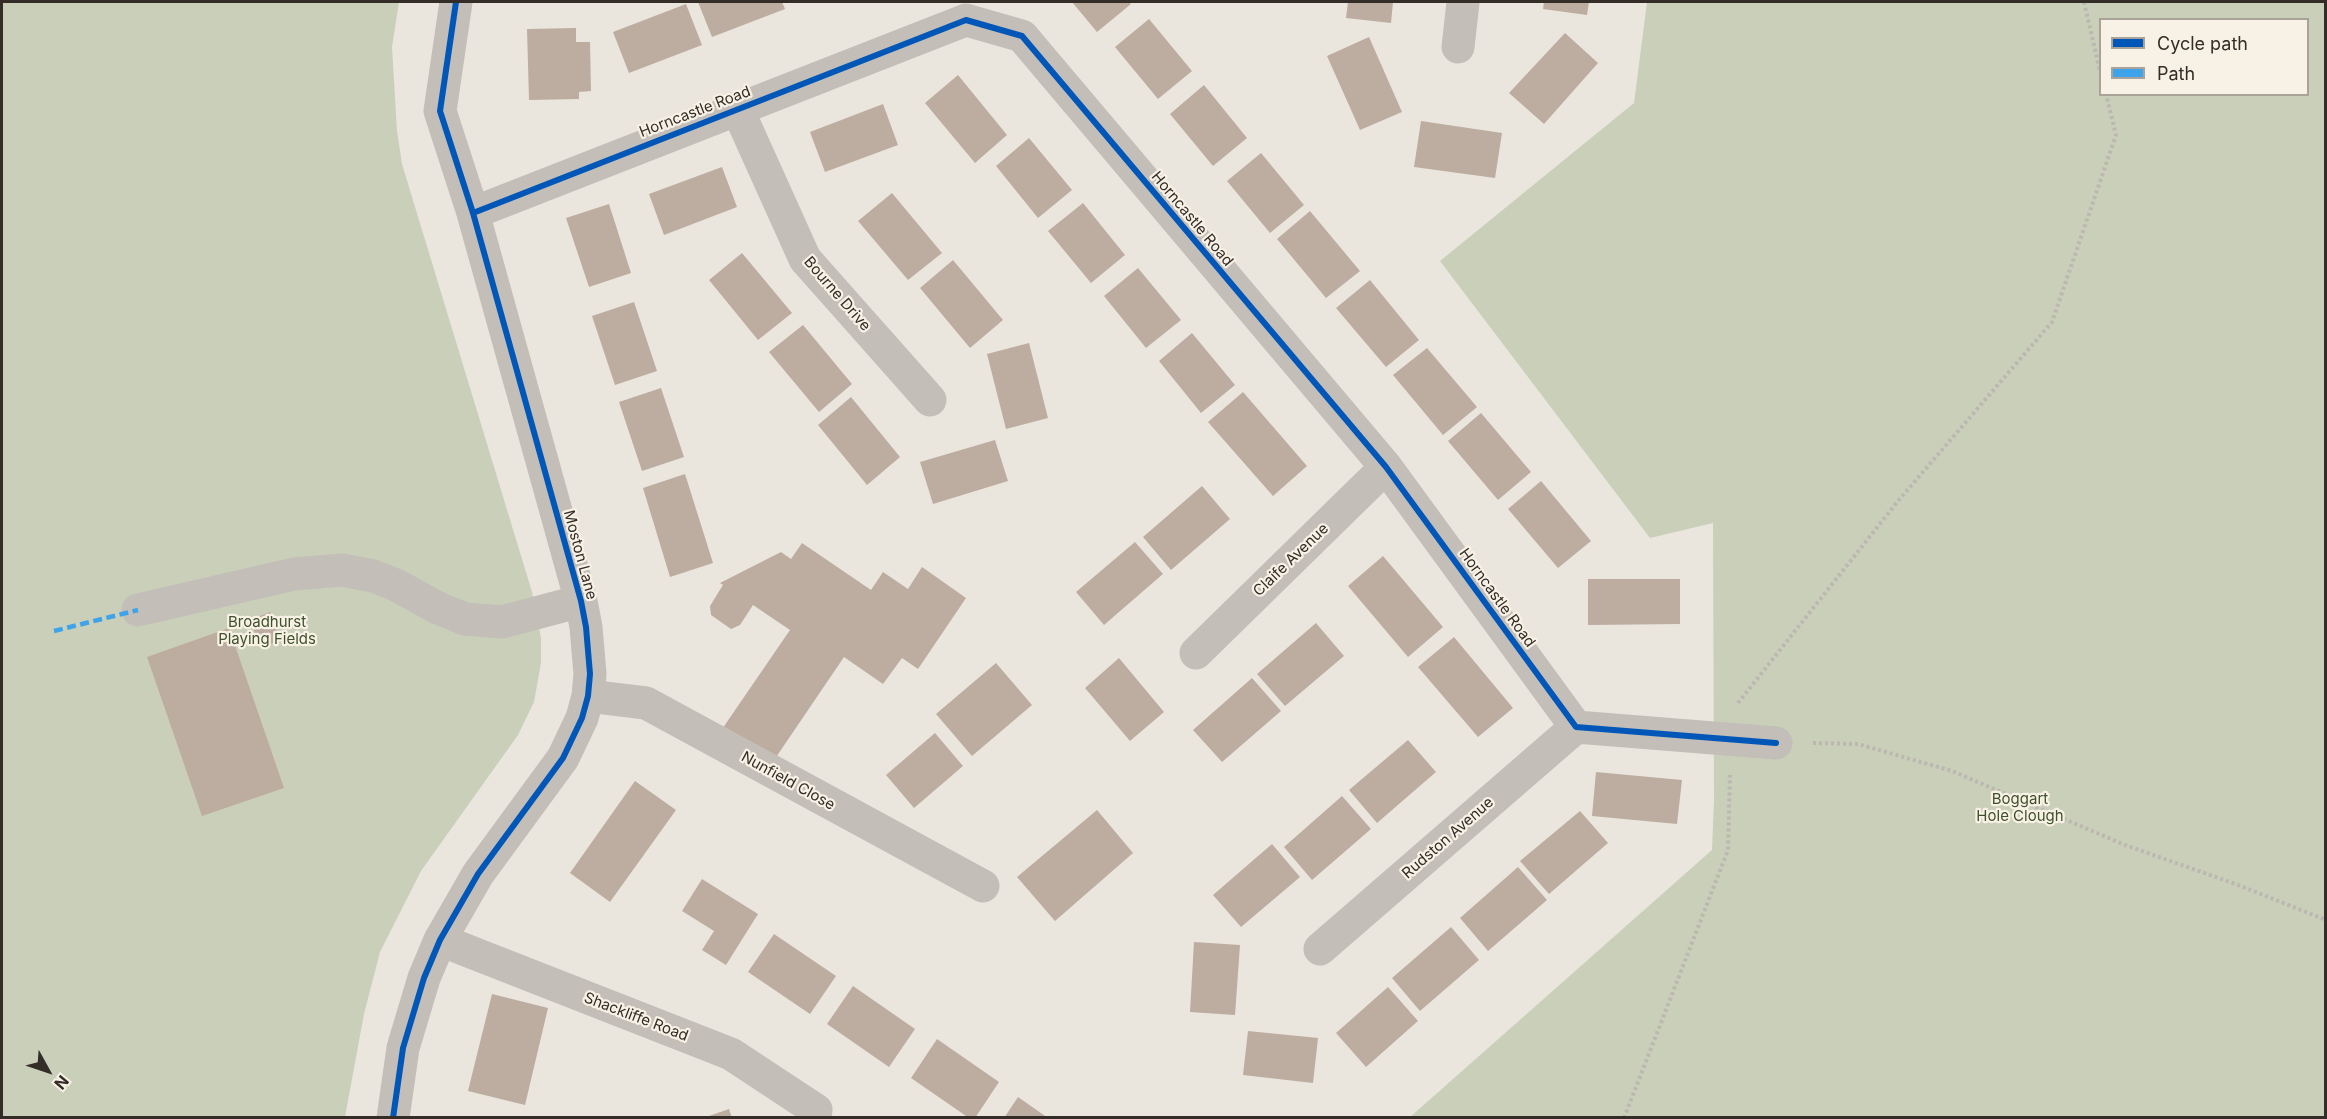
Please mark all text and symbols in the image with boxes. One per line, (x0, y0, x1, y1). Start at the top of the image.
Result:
legend (2099, 18, 2309, 96)
text: Cycle path (2157, 33, 2248, 54)
text: Path (2157, 63, 2195, 84)
street label: Horncastle Road (637, 83, 753, 141)
street label: Horncastle Road (1147, 168, 1237, 270)
street label: Bourne Drive (800, 253, 874, 335)
street label: Moston Lane (559, 508, 601, 602)
street label: Claife Avenue (1250, 520, 1332, 600)
street label: Horncastle Road (1455, 545, 1539, 651)
park label: Broadhurst Playing Fields (218, 613, 316, 648)
street label: Nunfield Close (738, 748, 838, 814)
park label: Boggart Hole Clough (1976, 790, 2064, 825)
street label: Rudston Avenue (1399, 793, 1497, 883)
street label: Shackliffe Road (581, 989, 691, 1045)
north arrow (18, 1041, 78, 1101)
text: N (50, 1071, 73, 1094)

